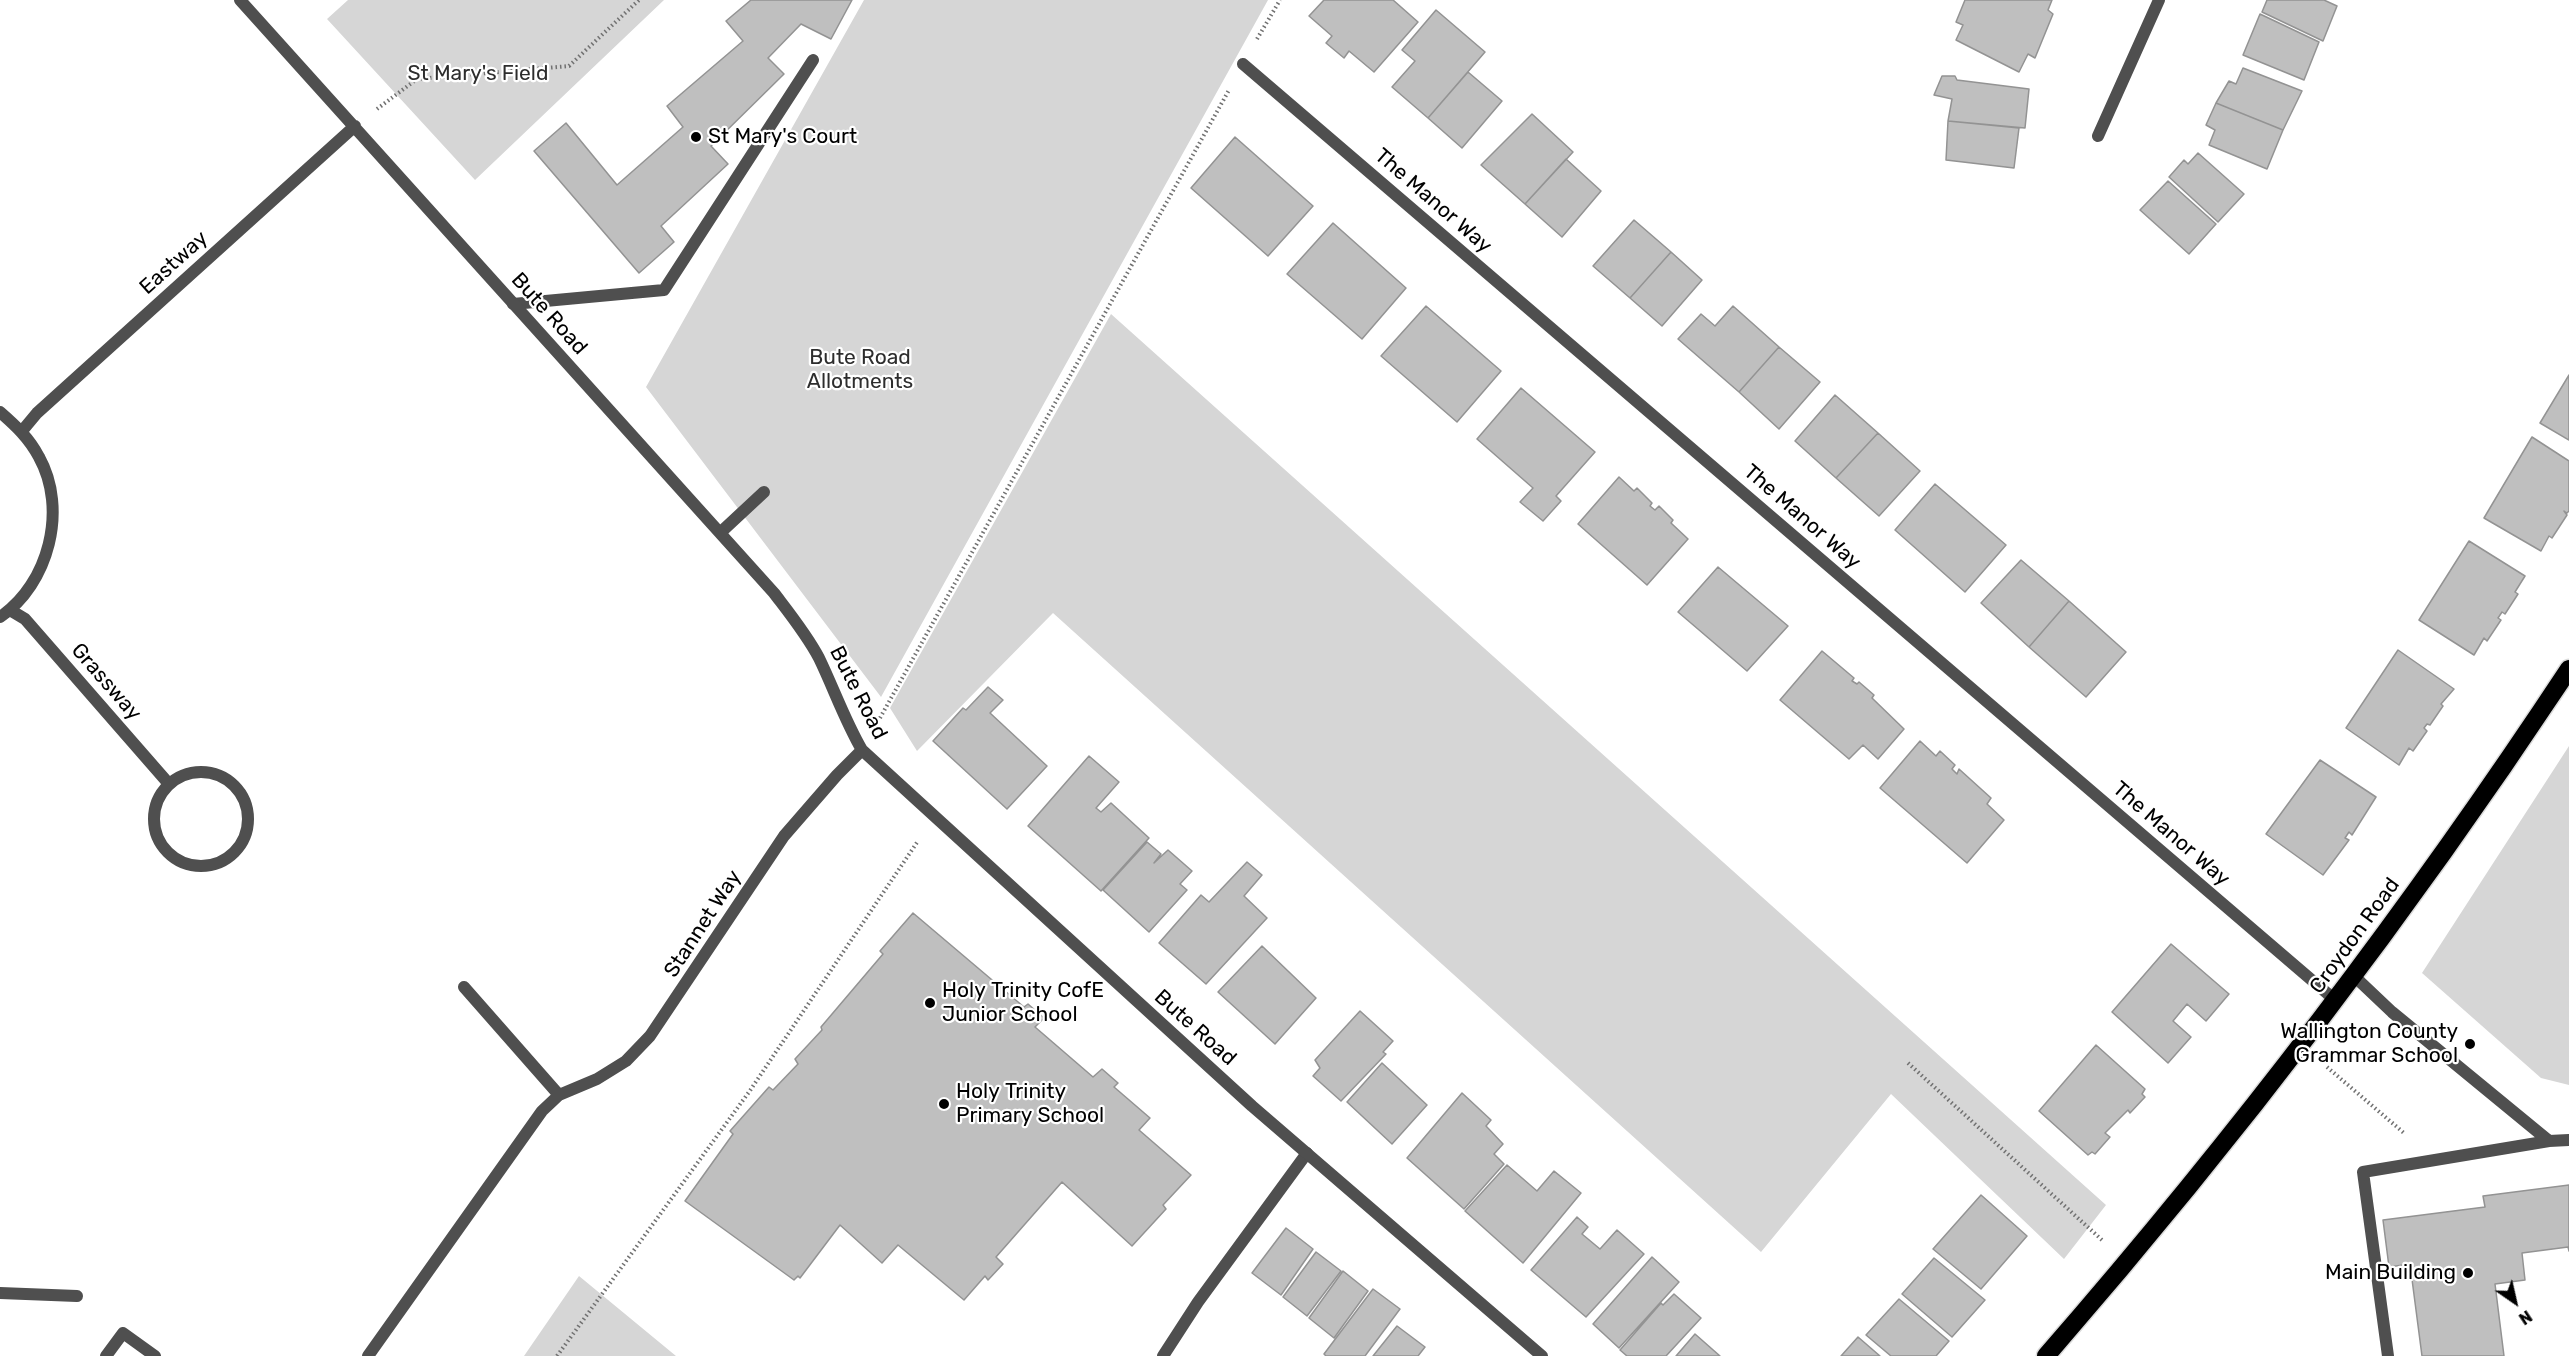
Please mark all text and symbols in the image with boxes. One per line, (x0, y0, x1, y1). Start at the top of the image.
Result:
park label: St Mary's Field (408, 61, 548, 87)
place label: St Mary's Court (708, 124, 857, 150)
marker: St Mary's Court (689, 130, 703, 144)
street label: The Manor Way (1369, 143, 1497, 259)
street label: Eastway (135, 226, 213, 300)
street label: Bute Road (506, 268, 592, 360)
park label: Bute Road Allotments (807, 345, 913, 395)
street label: The Manor Way (1738, 459, 1866, 575)
street label: Grassway (66, 638, 146, 726)
street label: Bute Road (824, 642, 892, 744)
street label: The Manor Way (2107, 776, 2235, 892)
street label: Stannet Way (659, 866, 747, 982)
street label: Croydon Road (2305, 873, 2405, 999)
place label: Holy Trinity CofE Junior School (942, 978, 1104, 1028)
street label: Bute Road (1149, 985, 1241, 1071)
marker: Holy Trinity CofE Junior School (923, 996, 937, 1010)
place label: Wallington County Grammar School (2280, 1019, 2458, 1069)
marker: Wallington County Grammar School (2463, 1037, 2477, 1051)
place label: Holy Trinity Primary School (956, 1079, 1104, 1129)
marker: Holy Trinity Primary School (937, 1097, 951, 1111)
place label: Main Building (2325, 1260, 2456, 1286)
marker: Main Building (2461, 1266, 2475, 1280)
north arrow (2485, 1272, 2545, 1332)
text: N (2515, 1306, 2535, 1328)

